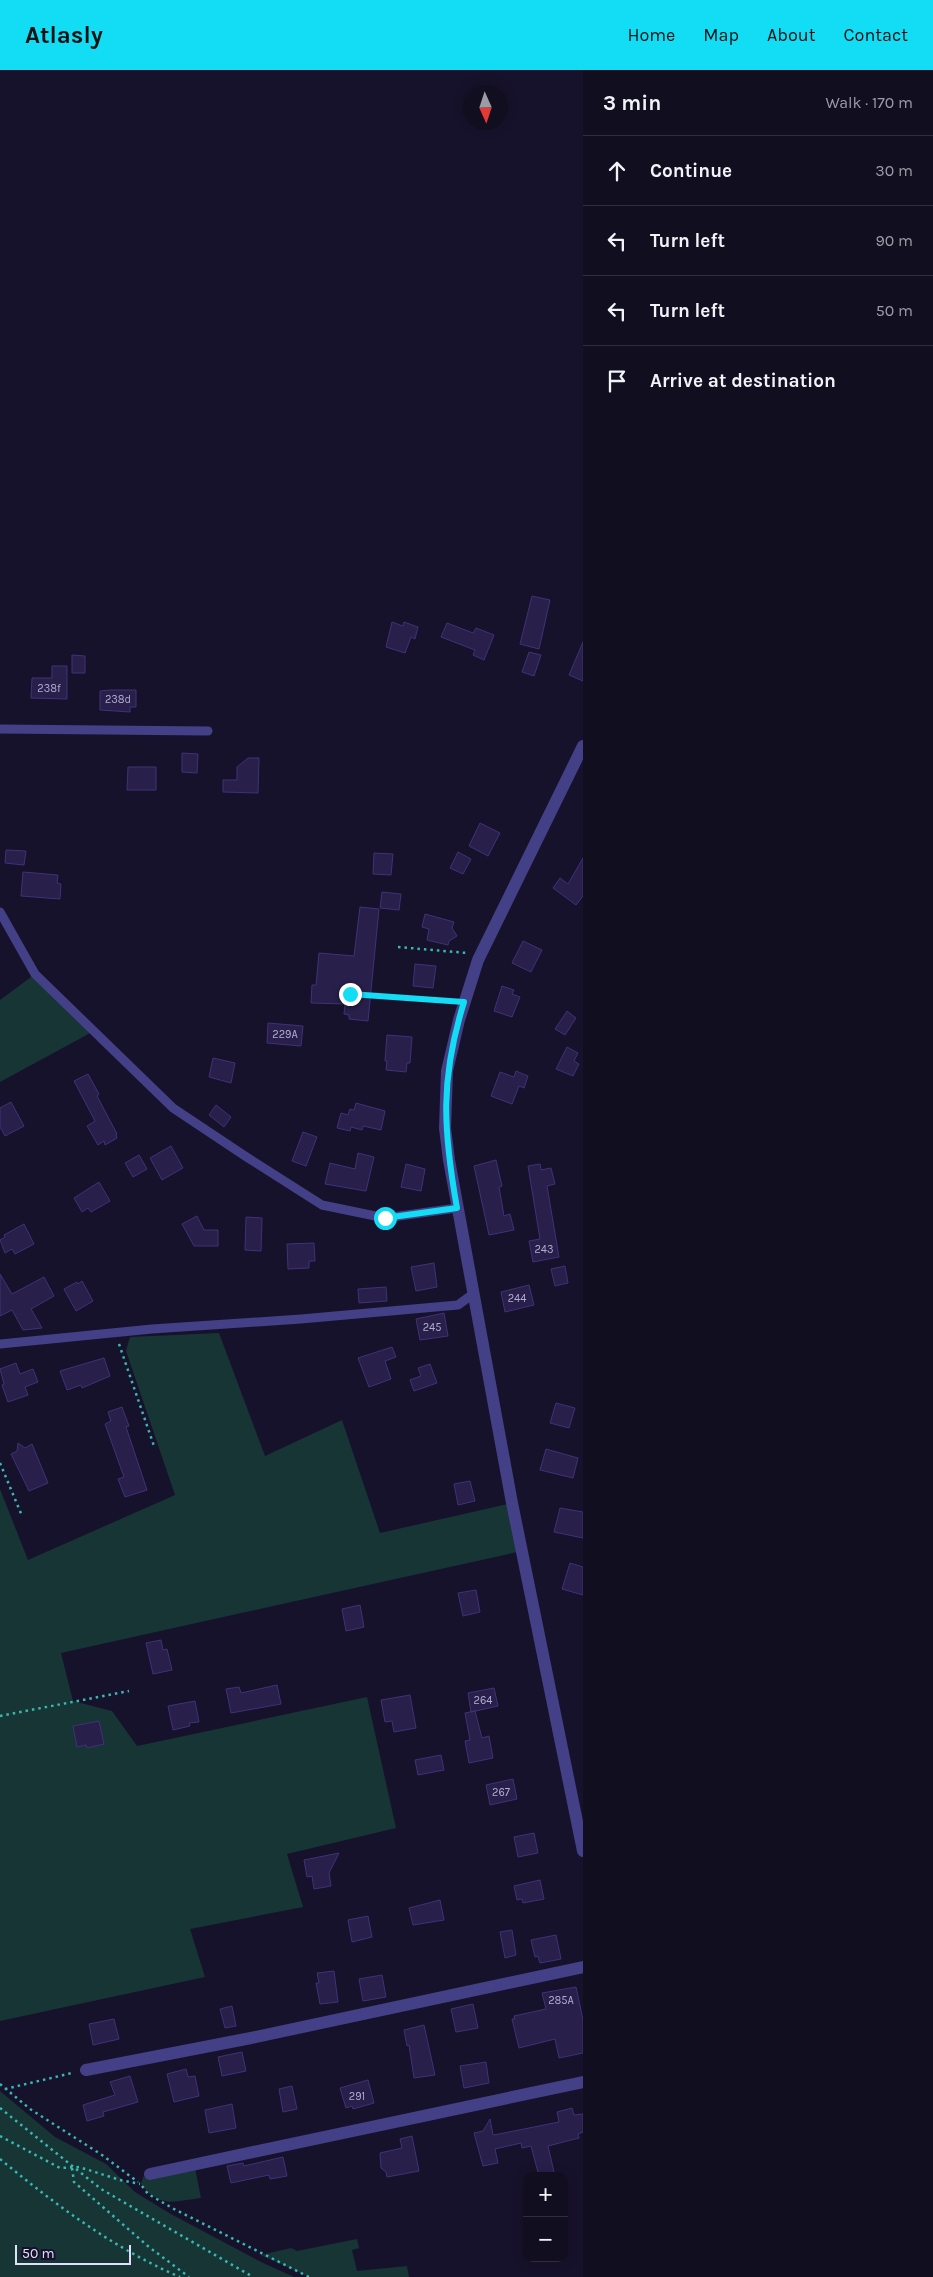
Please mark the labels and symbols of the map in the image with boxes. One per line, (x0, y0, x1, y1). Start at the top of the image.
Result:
north arrow (463, 85, 508, 130)
house number: 238f (37, 682, 61, 695)
house number: 238d (105, 693, 131, 706)
route end (339, 983, 362, 1006)
house number: 229A (272, 1028, 298, 1041)
route start (374, 1207, 397, 1230)
house number: 243 (534, 1243, 554, 1256)
house number: 244 (508, 1292, 526, 1305)
house number: 245 (423, 1321, 441, 1334)
house number: 264 (474, 1694, 492, 1707)
house number: 267 (492, 1786, 510, 1799)
house number: 285A (548, 1994, 575, 2007)
house number: 291 (349, 2090, 365, 2103)
scale bar (15, 2242, 131, 2265)

